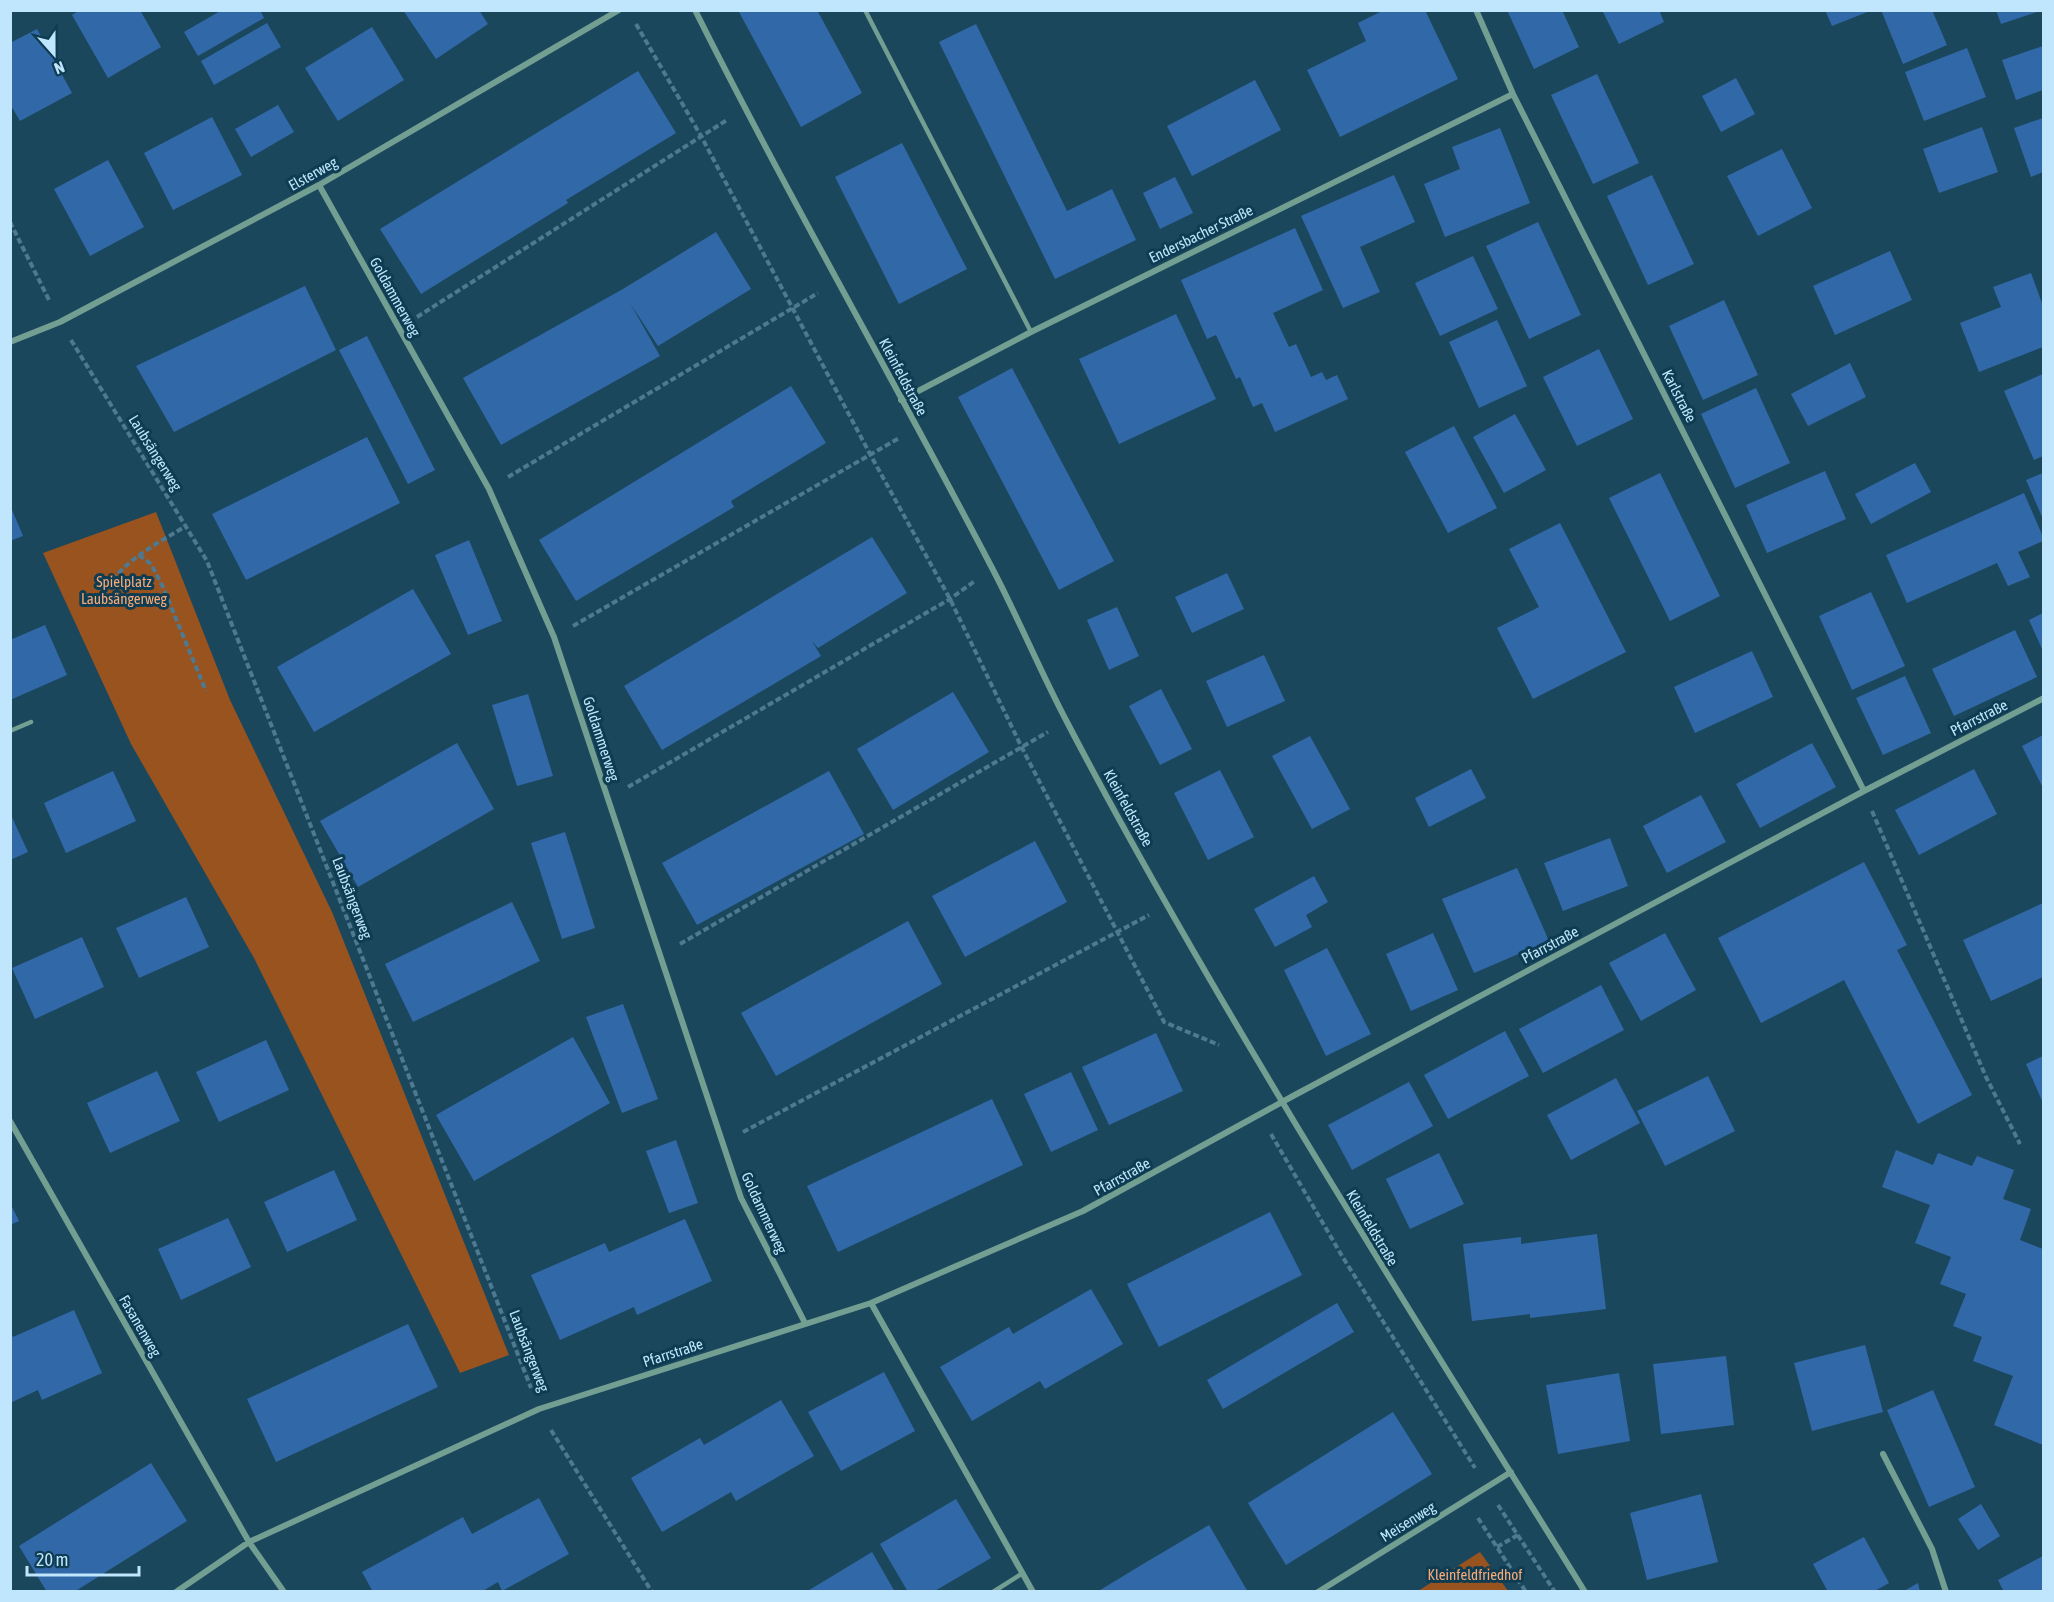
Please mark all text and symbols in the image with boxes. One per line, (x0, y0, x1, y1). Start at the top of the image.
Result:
north arrow (24, 24, 84, 84)
text: N (52, 58, 67, 78)
street label: Elsterweg (285, 153, 341, 194)
street label: Endersbacher Straße (1146, 201, 1255, 266)
street label: Goldammerweg (367, 254, 424, 340)
street label: Kleinfeldstraße (876, 335, 931, 419)
street label: Karlstraße (1659, 367, 1700, 425)
street label: Laubsängerweg (125, 412, 186, 494)
park label: Spielplatz Laubsängerweg (81, 573, 168, 607)
street label: Goldammerweg (580, 694, 623, 784)
street label: Pfarrstraße (1947, 696, 2010, 739)
street label: Kleinfeldstraße (1100, 766, 1157, 849)
street label: Laubsängerweg (329, 855, 376, 942)
street label: Pfarrstraße (1518, 922, 1581, 967)
street label: Pfarrstraße (1091, 1154, 1153, 1199)
street label: Goldammerweg (738, 1169, 791, 1257)
street label: Kleinfeldstraße (1343, 1187, 1402, 1269)
street label: Fasanenweg (116, 1292, 165, 1360)
street label: Laubsängerweg (506, 1308, 553, 1395)
street label: Pfarrstraße (641, 1335, 705, 1370)
street label: Meisenweg (1377, 1498, 1439, 1545)
scale bar (27, 1539, 140, 1577)
text: 20 m (36, 1549, 68, 1570)
park label: Kleinfeldfriedhof (1428, 1566, 1522, 1583)

